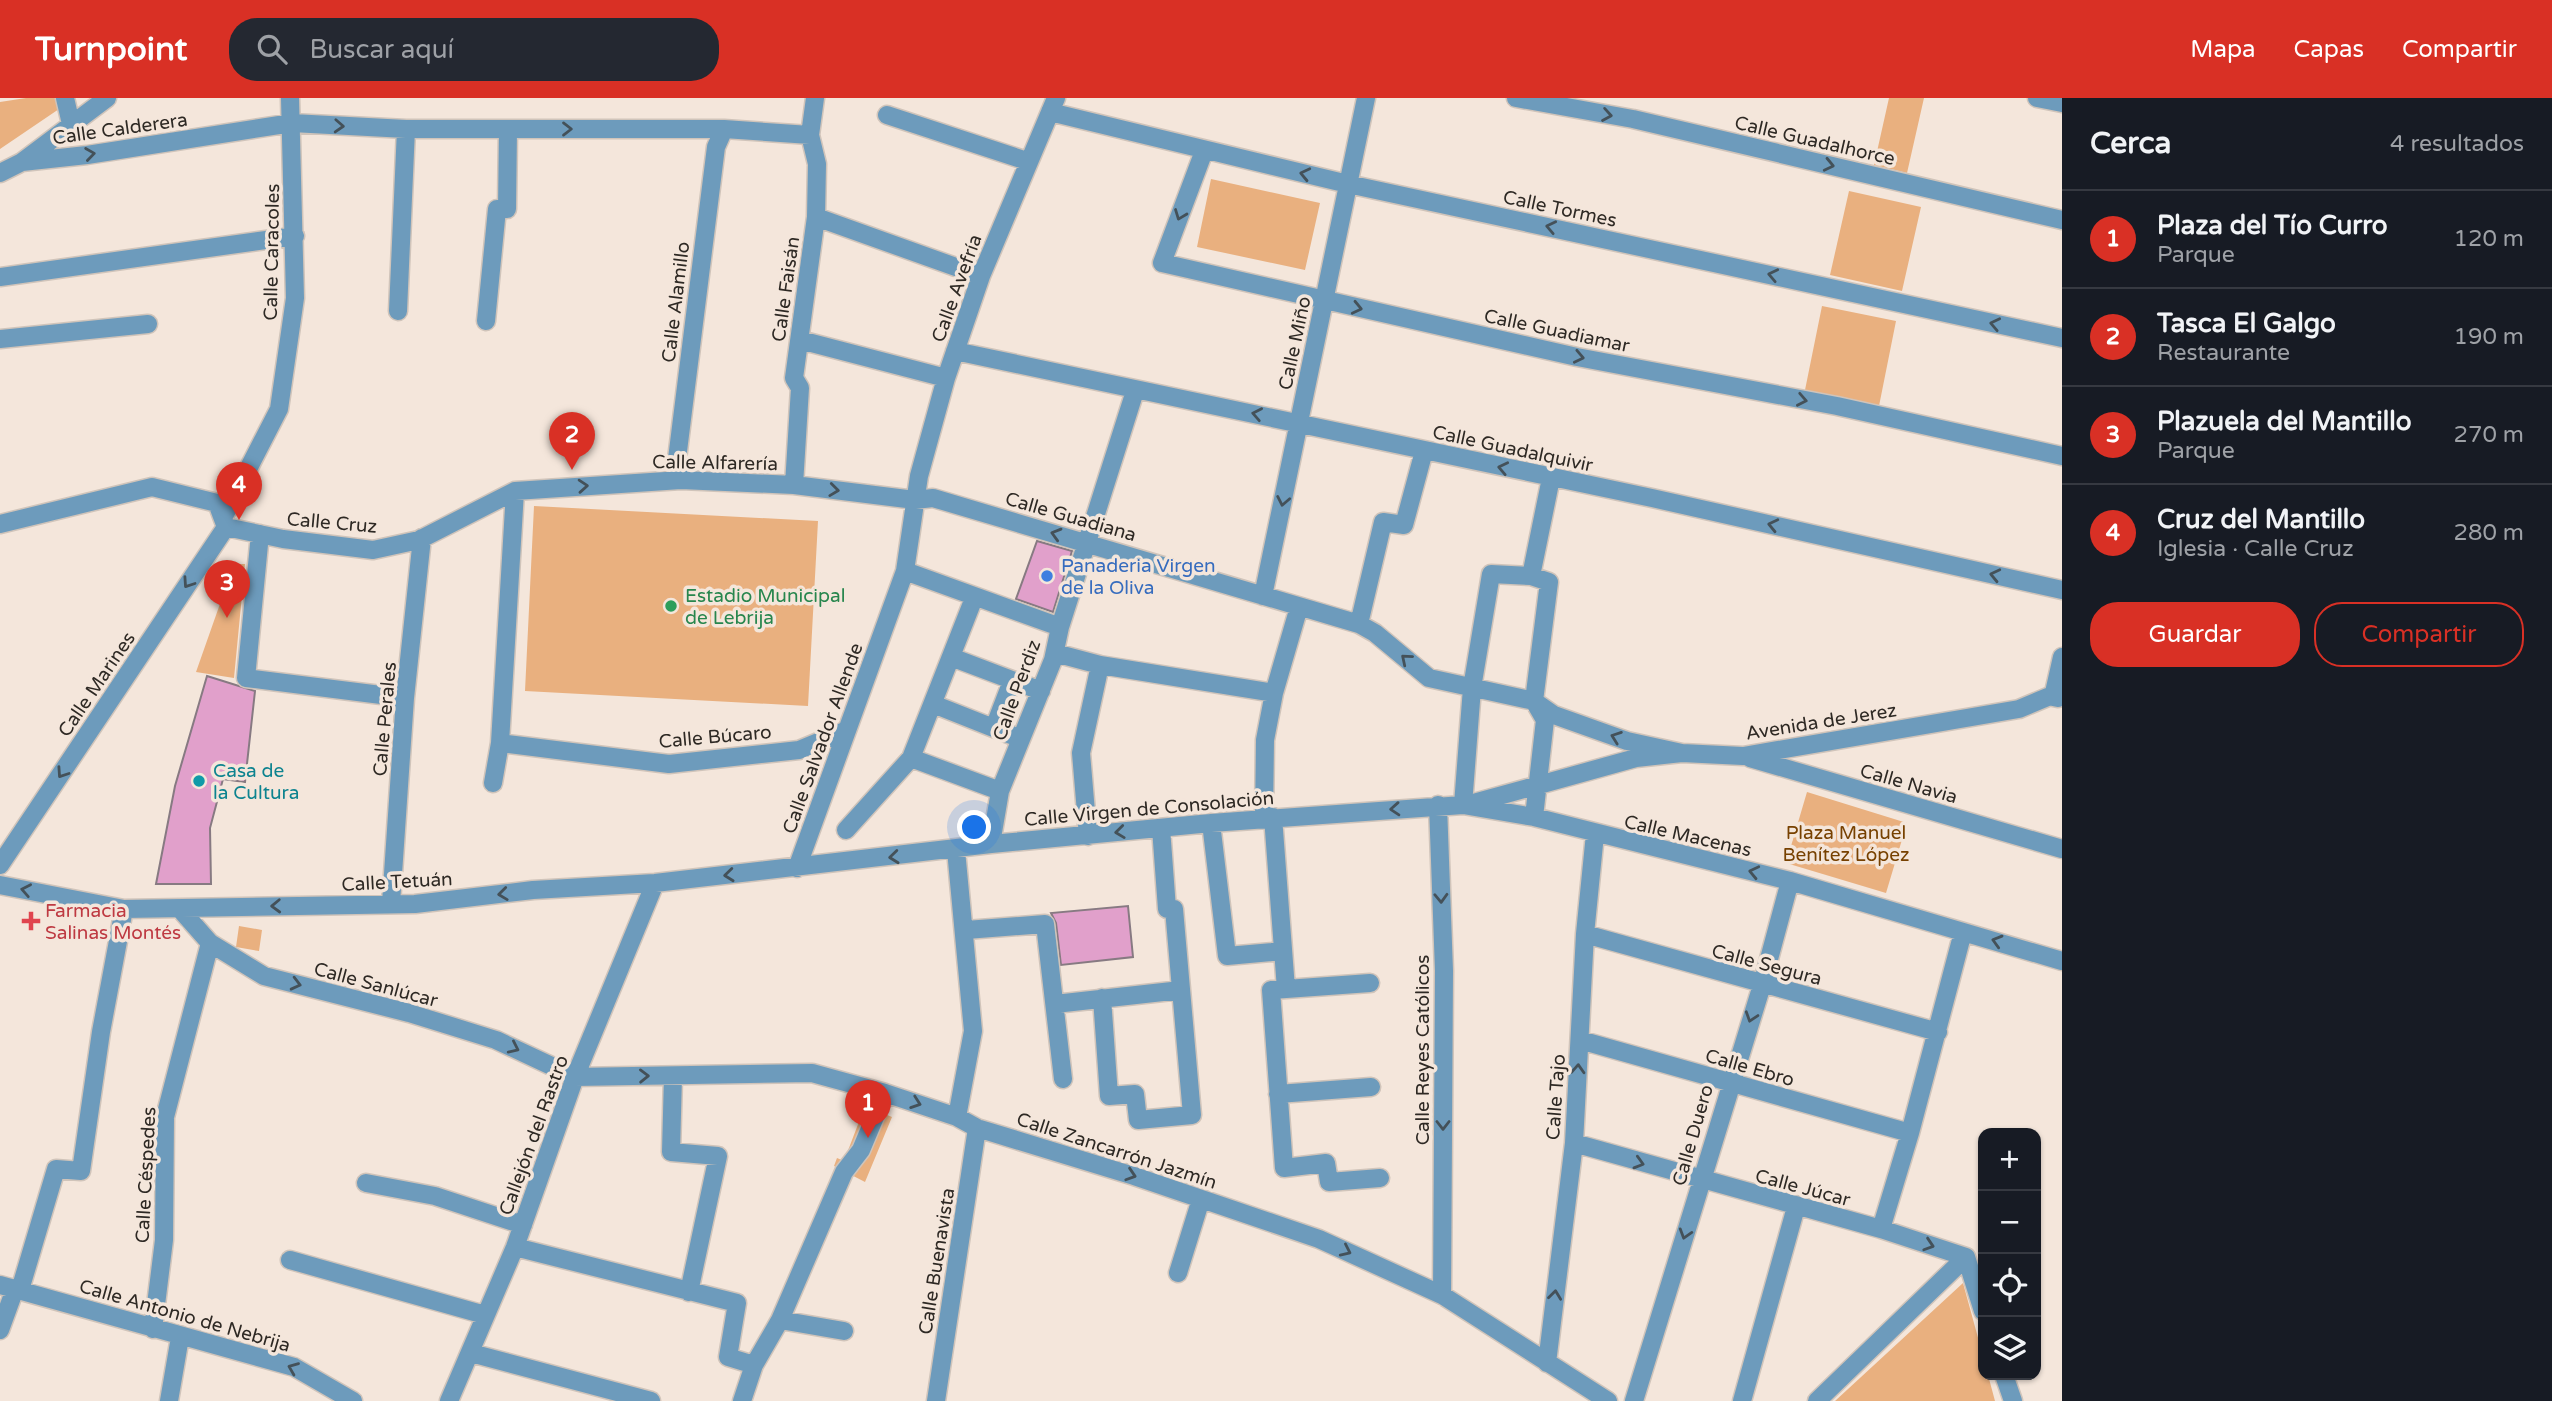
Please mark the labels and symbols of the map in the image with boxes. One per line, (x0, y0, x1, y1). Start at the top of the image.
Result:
one-way arrow (1601, 106, 1613, 121)
street label: Calle Calderera (51, 109, 189, 149)
street label: Calle Guadalhorce (1732, 112, 1897, 170)
one-way arrow (334, 118, 345, 133)
one-way arrow (562, 121, 572, 137)
one-way arrow (84, 147, 95, 162)
one-way arrow (1823, 157, 1835, 171)
one-way arrow (1299, 167, 1311, 182)
street label: Calle Caracoles (260, 183, 284, 321)
street label: Calle Tormes (1501, 186, 1619, 232)
one-way arrow (1174, 208, 1188, 221)
one-way arrow (1545, 221, 1557, 236)
street label: Calle Avefría (927, 231, 987, 345)
street label: Calle Faisán (768, 235, 804, 343)
street label: Calle Alamillo (658, 240, 694, 364)
one-way arrow (1767, 269, 1779, 284)
street label: Calle Miño (1274, 294, 1316, 392)
one-way arrow (1351, 299, 1363, 314)
street label: Calle Guadiamar (1482, 305, 1632, 357)
one-way arrow (1989, 317, 2001, 332)
one-way arrow (1573, 349, 1585, 364)
one-way arrow (1796, 391, 1808, 406)
one-way arrow (1251, 407, 1263, 422)
pin: 2 (549, 412, 595, 470)
street label: Calle Guadalquivir (1431, 421, 1596, 477)
street label: Calle Alfarería (652, 451, 778, 475)
one-way arrow (1497, 461, 1509, 476)
pin: 4 (216, 462, 262, 520)
one-way arrow (578, 479, 589, 494)
one-way arrow (828, 482, 840, 497)
street label: Calle Guadiana (1003, 488, 1139, 546)
one-way arrow (1276, 495, 1291, 507)
street label: Calle Cruz (286, 508, 378, 538)
one-way arrow (1767, 519, 1779, 534)
one-way arrow (1050, 527, 1062, 542)
place label: Panaderia Virgen de la Oliva (1061, 555, 1216, 599)
pin: 3 (204, 560, 250, 618)
marker: Panaderia Virgen de la Oliva (1039, 568, 1055, 584)
one-way arrow (1989, 569, 2001, 584)
one-way arrow (183, 576, 196, 589)
place label: Estadio Municipal de Lebrija (685, 585, 845, 629)
marker: Estadio Municipal de Lebrija (663, 598, 679, 614)
street label: Calle Marines (54, 628, 140, 741)
street label: Calle Perdiz (989, 637, 1045, 744)
street label: Calle Salvador Allende (778, 640, 868, 837)
one-way arrow (1401, 655, 1414, 667)
street label: Calle Perales (369, 661, 401, 777)
street label: Avenida de Jerez (1744, 699, 1898, 745)
street label: Calle Búcaro (658, 721, 772, 753)
one-way arrow (1610, 731, 1622, 745)
place label: Casa de la Cultura (213, 760, 299, 804)
street label: Calle Navia (1857, 760, 1960, 808)
one-way arrow (57, 765, 70, 778)
marker: Casa de la Cultura (191, 773, 207, 789)
street label: Calle Virgen de Consolación (1023, 787, 1275, 831)
one-way arrow (1389, 801, 1400, 816)
your location (957, 810, 991, 844)
street label: Calle Macenas (1622, 811, 1754, 861)
park label: Plaza Manuel Benítez López (1782, 822, 1910, 866)
one-way arrow (1114, 825, 1125, 840)
one-way arrow (888, 850, 899, 865)
one-way arrow (1748, 866, 1760, 880)
street label: Calle Tetuán (341, 868, 453, 896)
one-way arrow (724, 868, 735, 883)
one-way arrow (20, 883, 32, 898)
one-way arrow (497, 886, 508, 901)
one-way arrow (1434, 892, 1449, 903)
one-way arrow (270, 899, 281, 914)
place label: Farmacia Salinas Montés (45, 900, 181, 944)
marker: Farmacia Salinas Montés (23, 913, 39, 929)
one-way arrow (1991, 935, 2003, 950)
street label: Calle Segura (1709, 940, 1824, 990)
street label: Calle Reyes Católicos (1412, 955, 1434, 1145)
street label: Calle Sanlúcar (311, 958, 441, 1012)
one-way arrow (290, 976, 302, 990)
one-way arrow (1745, 1010, 1759, 1022)
one-way arrow (507, 1040, 519, 1054)
street label: Calle Ebro (1703, 1045, 1797, 1091)
street label: Callejón del Rastro (495, 1052, 573, 1218)
street label: Calle Tajo (1542, 1053, 1570, 1141)
one-way arrow (1570, 1063, 1585, 1074)
one-way arrow (639, 1068, 649, 1084)
pin: 1 (845, 1080, 891, 1138)
street label: Calle Duero (1668, 1082, 1718, 1188)
one-way arrow (909, 1095, 921, 1109)
street label: Calle Céspedes (131, 1106, 161, 1244)
street label: Calle Zancarrón Jazmín (1014, 1108, 1220, 1194)
one-way arrow (1435, 1120, 1451, 1131)
one-way arrow (1633, 1154, 1645, 1169)
street label: Calle Júcar (1753, 1165, 1853, 1211)
one-way arrow (1125, 1167, 1137, 1181)
street label: Calle Buenavista (915, 1186, 959, 1336)
one-way arrow (1678, 1228, 1693, 1240)
one-way arrow (1922, 1236, 1934, 1251)
one-way arrow (1338, 1243, 1351, 1257)
street label: Calle Antonio de Nebrija (77, 1275, 293, 1357)
one-way arrow (1548, 1289, 1563, 1301)
one-way arrow (288, 1363, 300, 1377)

